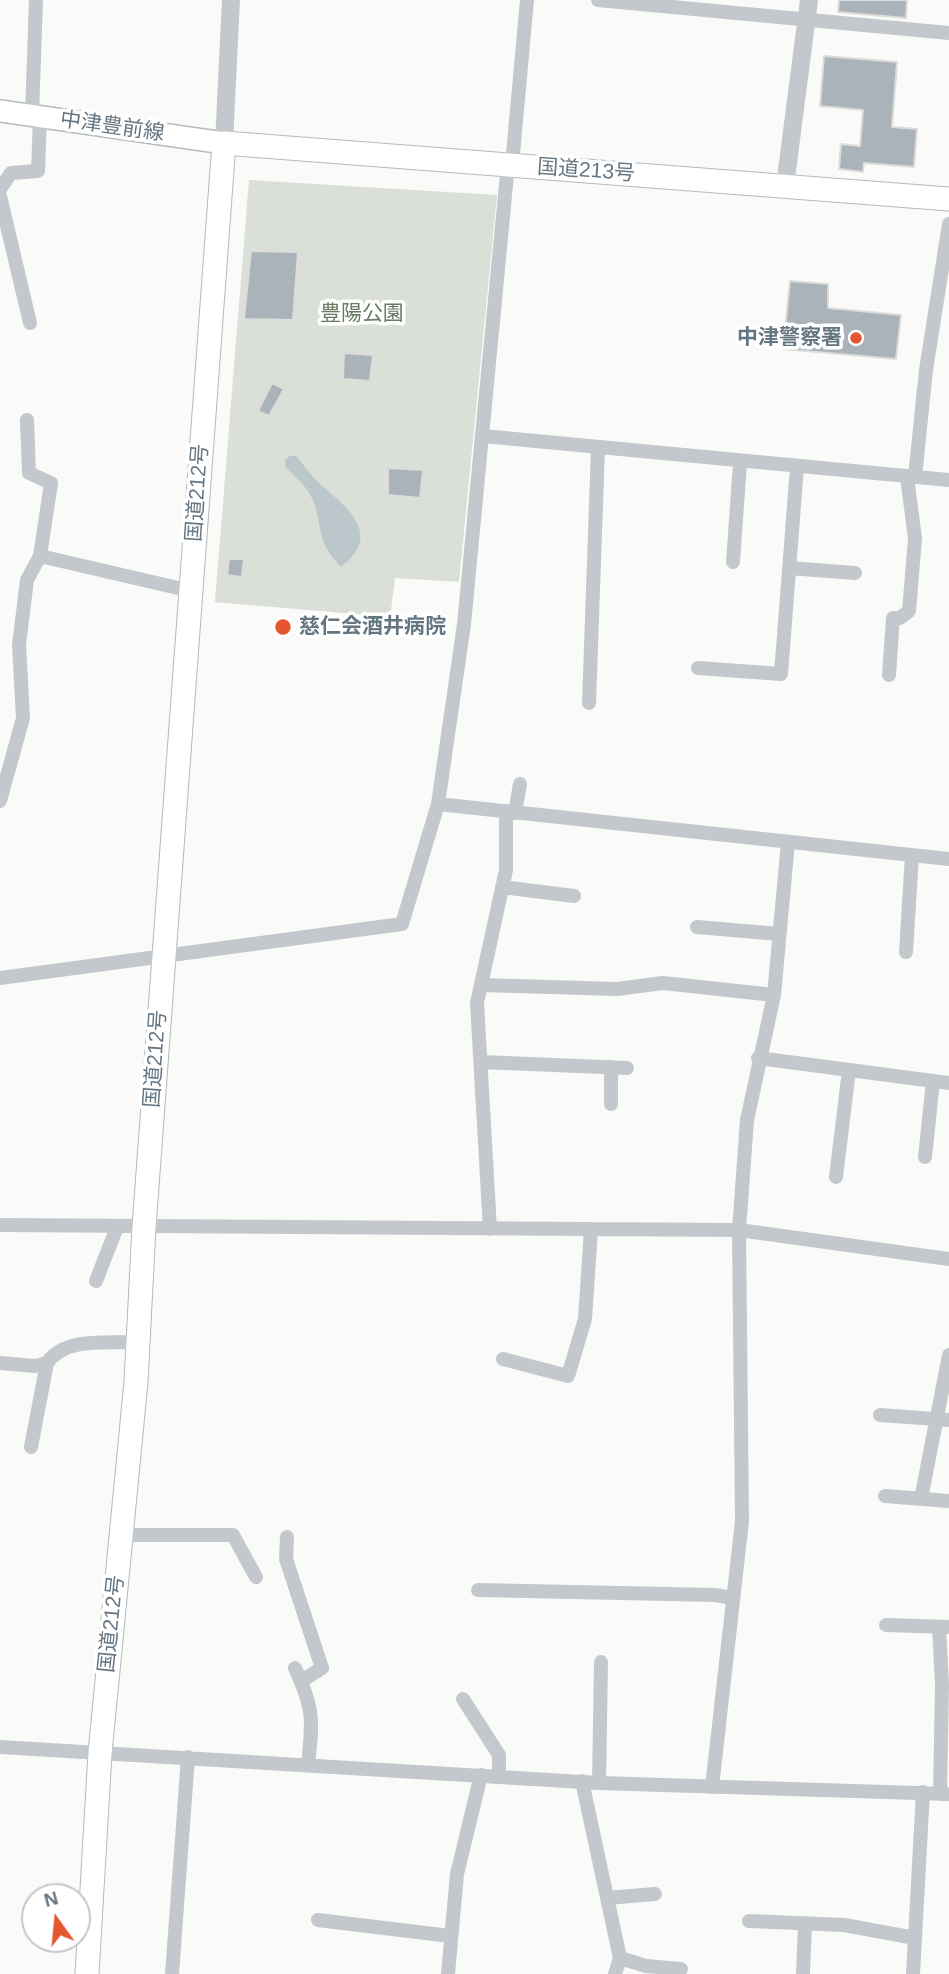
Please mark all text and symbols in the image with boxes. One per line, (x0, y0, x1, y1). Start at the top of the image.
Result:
street label: 中津豊前線 (58, 107, 166, 147)
street label: 国道213号 (536, 155, 636, 187)
park label: 豊陽公園 (320, 301, 404, 327)
place label: 中津警察署 (737, 325, 842, 351)
marker: 中津警察署 (848, 330, 864, 346)
street label: 国道212号 (182, 443, 214, 543)
place label: 慈仁会酒井病院 (299, 614, 446, 640)
marker: 慈仁会酒井病院 (273, 617, 293, 637)
street label: 国道212号 (140, 1009, 172, 1109)
street label: 国道212号 (94, 1574, 130, 1674)
north arrow (21, 1883, 91, 1953)
text: N (42, 1887, 60, 1911)

